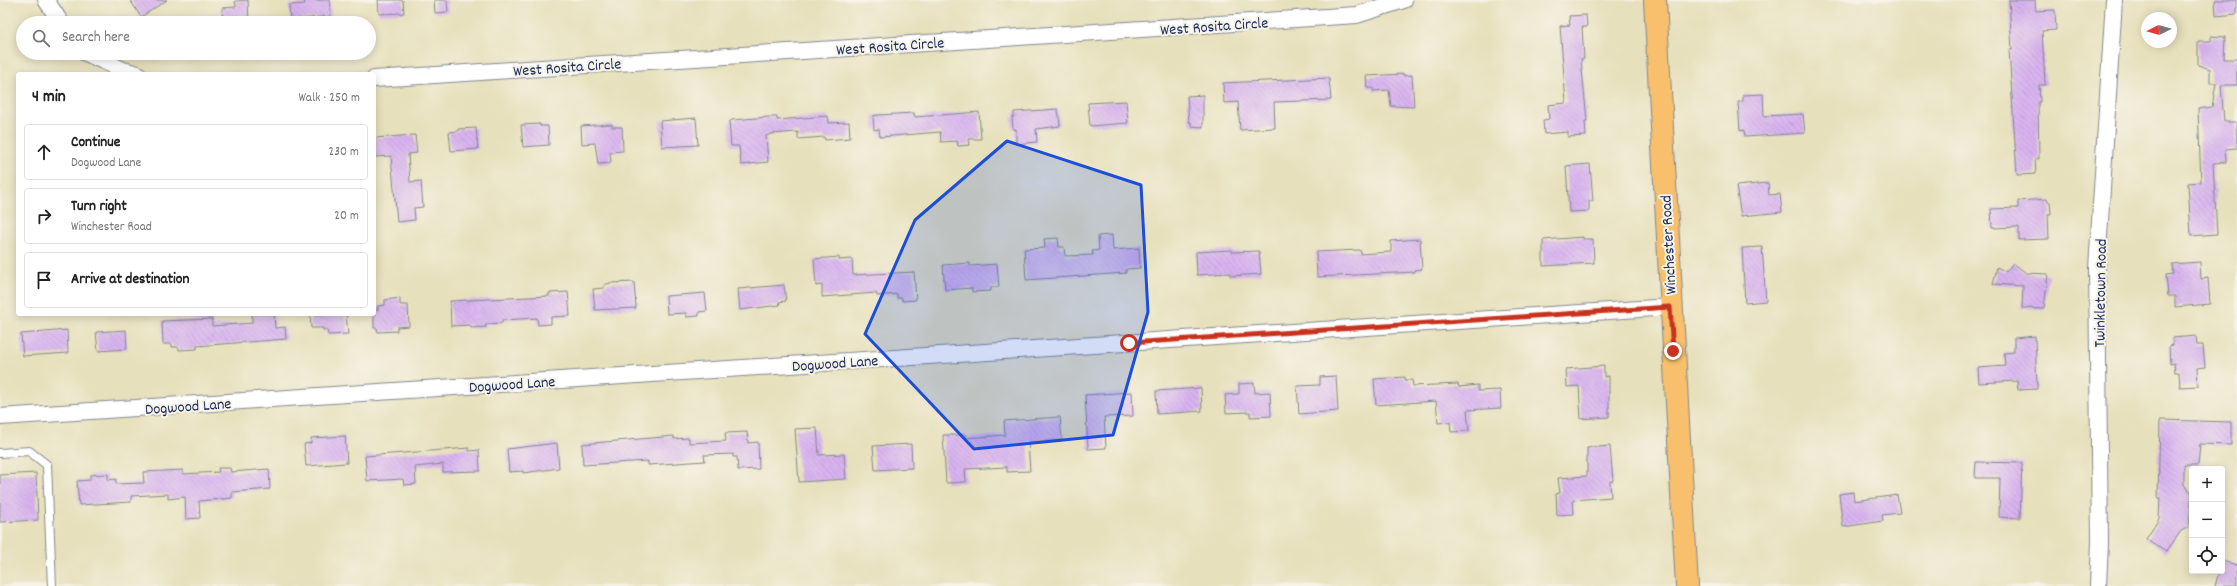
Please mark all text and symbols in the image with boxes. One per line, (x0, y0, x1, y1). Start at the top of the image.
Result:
street label: West Rosita Circle (1159, 12, 1269, 43)
north arrow (2141, 12, 2177, 48)
search box (16, 16, 376, 60)
icon: search (30, 27, 52, 49)
text: Search here (62, 27, 130, 49)
street label: West Rosita Circle (835, 32, 945, 63)
street label: West Rosita Circle (512, 53, 622, 84)
text: 4 min (32, 86, 66, 110)
text: Walk · 250 m (298, 89, 360, 108)
text: Continue (71, 132, 120, 154)
icon: ahead (33, 141, 55, 163)
text: 230 m (329, 143, 359, 162)
text: Dogwood Lane (71, 154, 141, 173)
street label: Winchester Road (1655, 195, 1684, 295)
text: Turn right (71, 196, 127, 218)
icon: right (33, 205, 55, 227)
text: 20 m (334, 207, 359, 226)
text: Winchester Road (71, 218, 152, 237)
street label: Twinkletown Road (2089, 238, 2114, 348)
icon: arrive (33, 269, 55, 291)
text: Arrive at destination (71, 269, 189, 291)
route start (1120, 334, 1138, 352)
route end (1664, 342, 1682, 360)
street label: Dogwood Lane (791, 350, 879, 379)
street label: Dogwood Lane (468, 371, 556, 400)
street label: Dogwood Lane (144, 393, 232, 422)
map controls (2189, 466, 2225, 574)
button: + (2189, 466, 2225, 502)
button: − (2189, 502, 2225, 538)
button: locate (2189, 538, 2225, 574)

